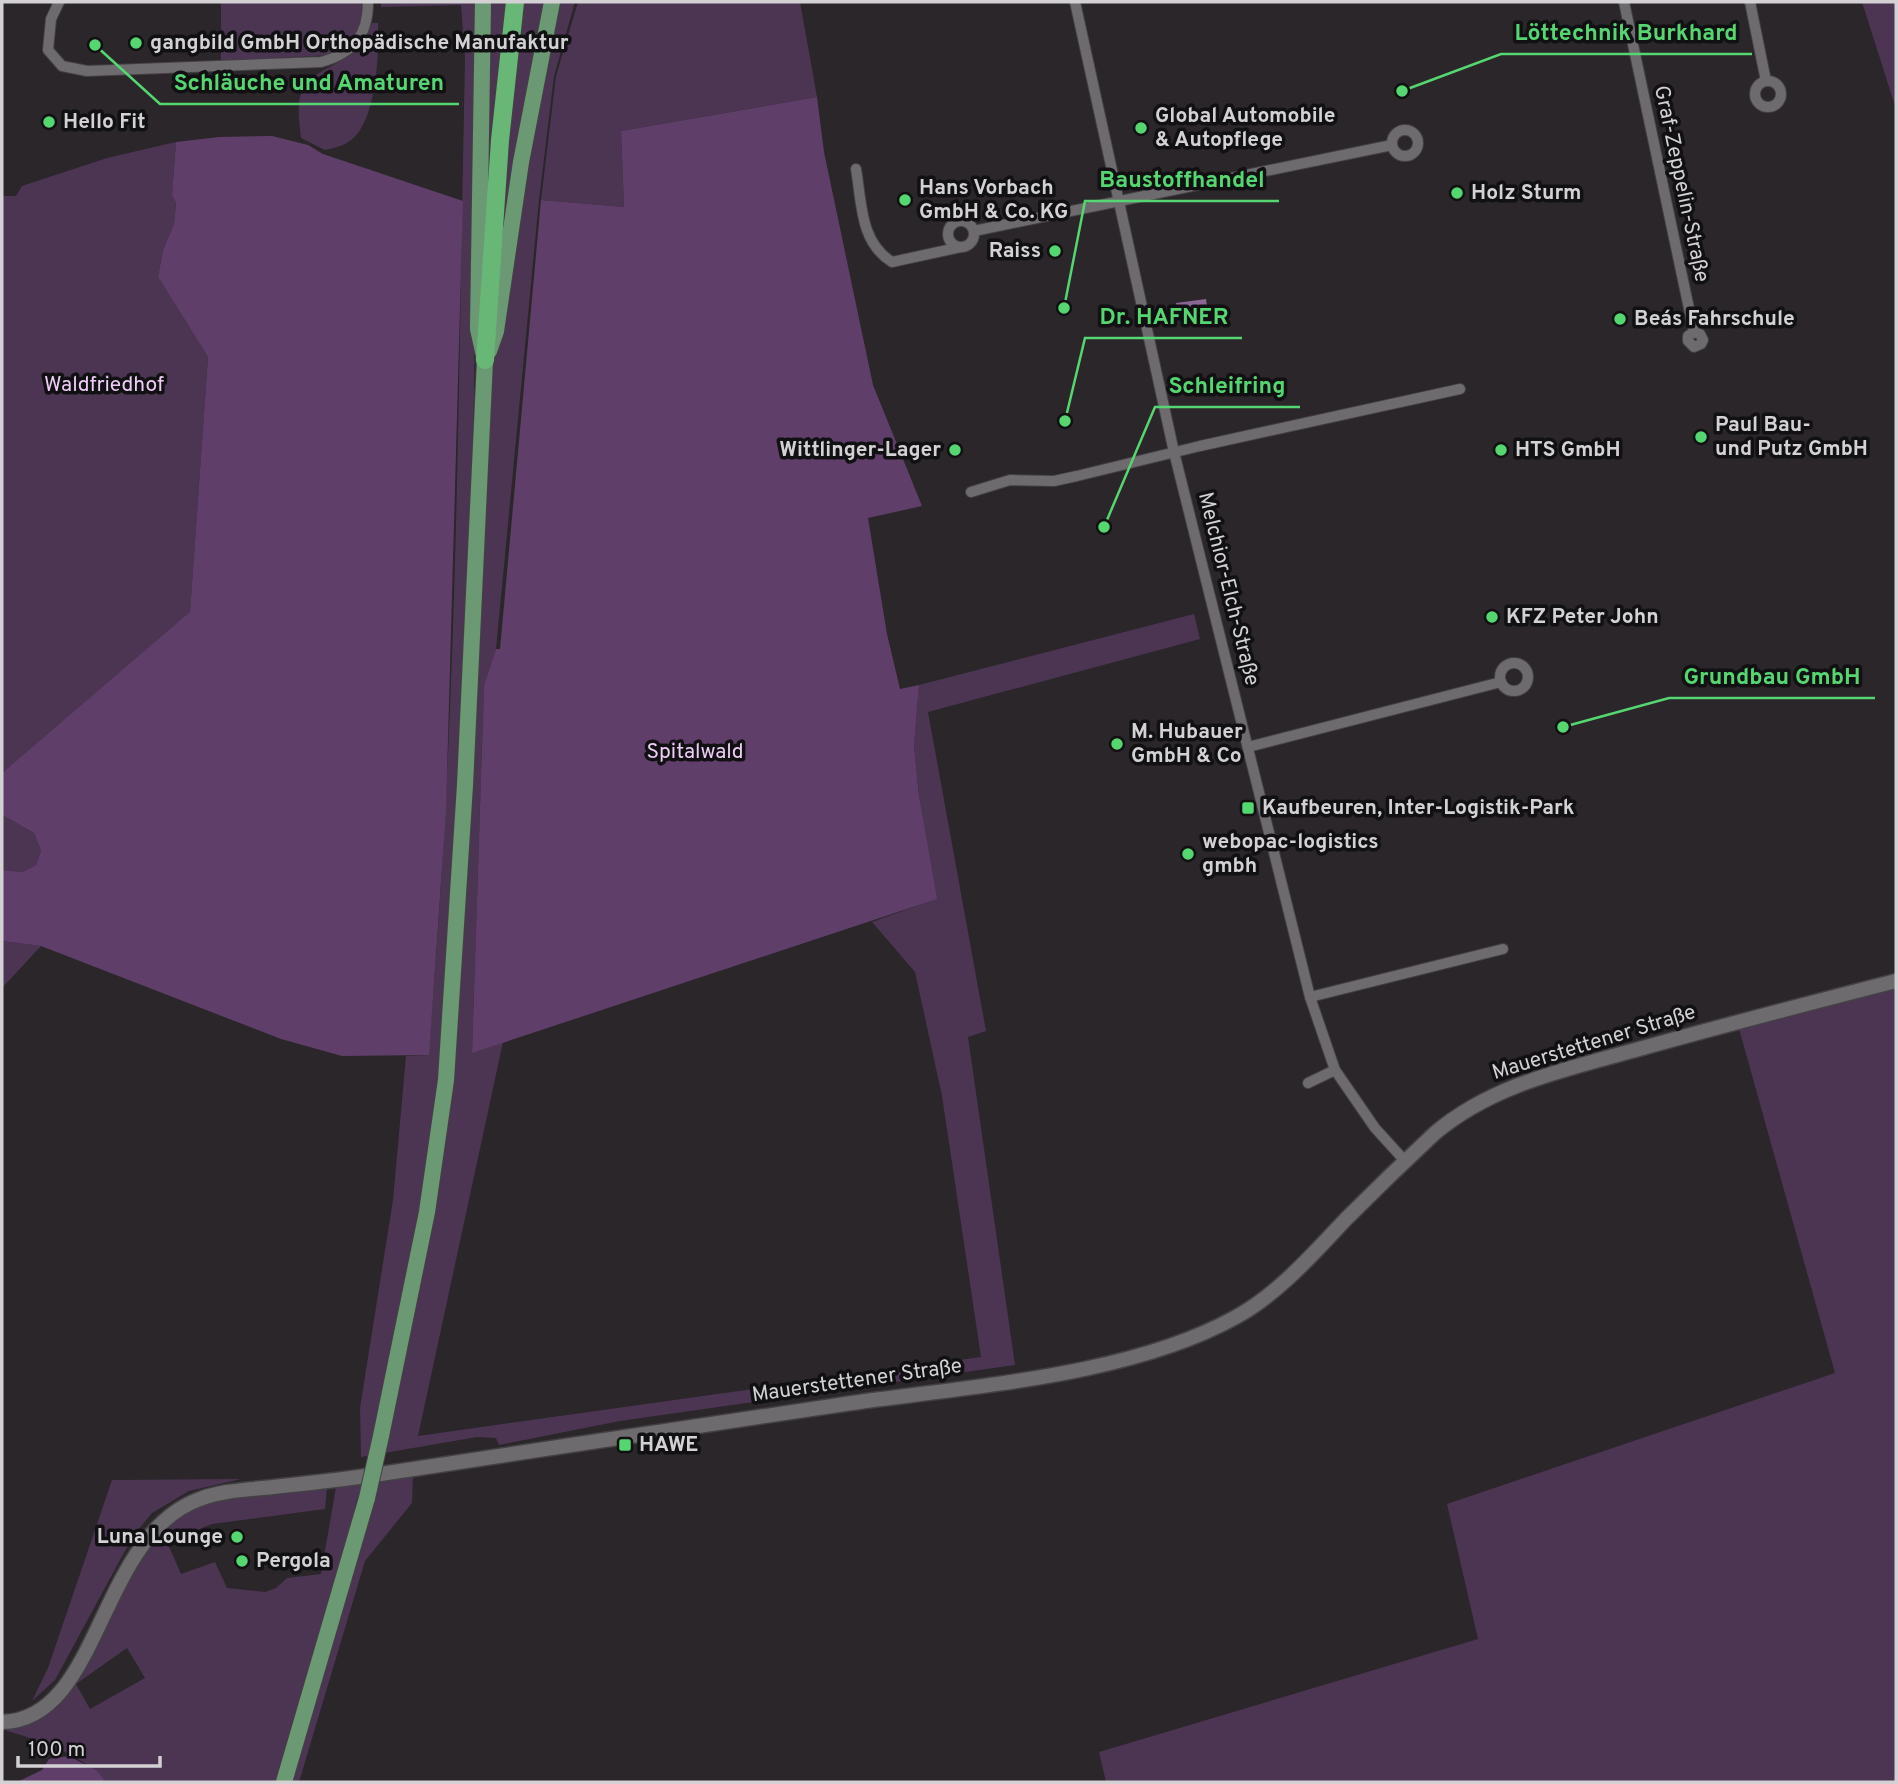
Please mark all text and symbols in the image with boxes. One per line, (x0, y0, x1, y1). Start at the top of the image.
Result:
callout: Löttechnik Burkhard (1501, 10, 1752, 54)
text: Löttechnik Burkhard (1514, 20, 1738, 49)
place label: gangbild GmbH Orthopädische Manufaktur (150, 30, 569, 57)
marker: gangbild GmbH Orthopädische Manufaktur (128, 35, 144, 51)
callout: Schläuche und Amaturen (160, 60, 459, 104)
text: Schläuche und Amaturen (174, 70, 444, 99)
street label: Graf-Zeppelin-Straße (1647, 83, 1715, 285)
place label: Global Automobile & Autopflege (1155, 103, 1335, 154)
place label: Hello Fit (63, 109, 145, 136)
marker: Hello Fit (41, 114, 57, 130)
marker: Global Automobile & Autopflege (1133, 120, 1149, 136)
callout: Baustoffhandel (1085, 157, 1279, 201)
text: Baustoffhandel (1099, 167, 1265, 196)
place label: Hans Vorbach GmbH & Co. KG (919, 175, 1068, 226)
place label: Holz Sturm (1471, 180, 1581, 207)
marker: Holz Sturm (1449, 185, 1465, 201)
marker: Hans Vorbach GmbH & Co. KG (897, 192, 913, 208)
place label: Raiss (989, 238, 1041, 265)
marker: Raiss (1047, 243, 1063, 259)
callout: Dr. HAFNER (1085, 294, 1242, 338)
text: Dr. HAFNER (1099, 304, 1229, 333)
place label: Bea´s Fahrschule (1634, 306, 1795, 333)
marker: Bea´s Fahrschule (1612, 311, 1628, 327)
callout: Schleifring (1155, 363, 1300, 407)
park label: Waldfriedhof (44, 372, 164, 399)
text: Schleifring (1168, 373, 1286, 402)
place label: Paul Bau- und Putz GmbH (1715, 412, 1868, 463)
marker: Paul Bau- und Putz GmbH (1693, 429, 1709, 445)
place label: Wittlinger-Lager (779, 437, 941, 464)
place label: HTS GmbH (1515, 437, 1621, 464)
marker: Wittlinger-Lager (947, 442, 963, 458)
marker: HTS GmbH (1493, 442, 1509, 458)
street label: Melchior-Elch-Straße (1191, 489, 1265, 689)
place label: KFZ Peter John (1506, 604, 1659, 631)
marker: KFZ Peter John (1484, 609, 1500, 625)
callout: Grundbau GmbH (1669, 654, 1875, 698)
text: Grundbau GmbH (1683, 664, 1861, 693)
place label: M. Hubauer GmbH & Co (1131, 719, 1243, 770)
marker: M. Hubauer GmbH & Co (1109, 736, 1125, 752)
park label: Spitalwald (646, 739, 744, 766)
place label: Kaufbeuren, Inter-Logistik-Park (1262, 795, 1575, 822)
marker: Kaufbeuren, Inter-Logistik-Park (1240, 800, 1256, 816)
place label: webopac-logistics gmbh (1202, 829, 1379, 880)
marker: webopac-logistics gmbh (1180, 846, 1196, 862)
street label: Mauerstettener Straße (1489, 999, 1699, 1087)
street label: Mauerstettener Straße (750, 1353, 964, 1409)
place label: HAWE (639, 1432, 698, 1459)
marker: HAWE (617, 1437, 633, 1453)
place label: Luna Lounge (97, 1524, 223, 1551)
marker: Luna Lounge (229, 1529, 245, 1545)
place label: Pergola (256, 1548, 331, 1575)
marker: Pergola (234, 1553, 250, 1569)
scale bar (18, 1724, 159, 1768)
text: 100 m (28, 1737, 85, 1764)

